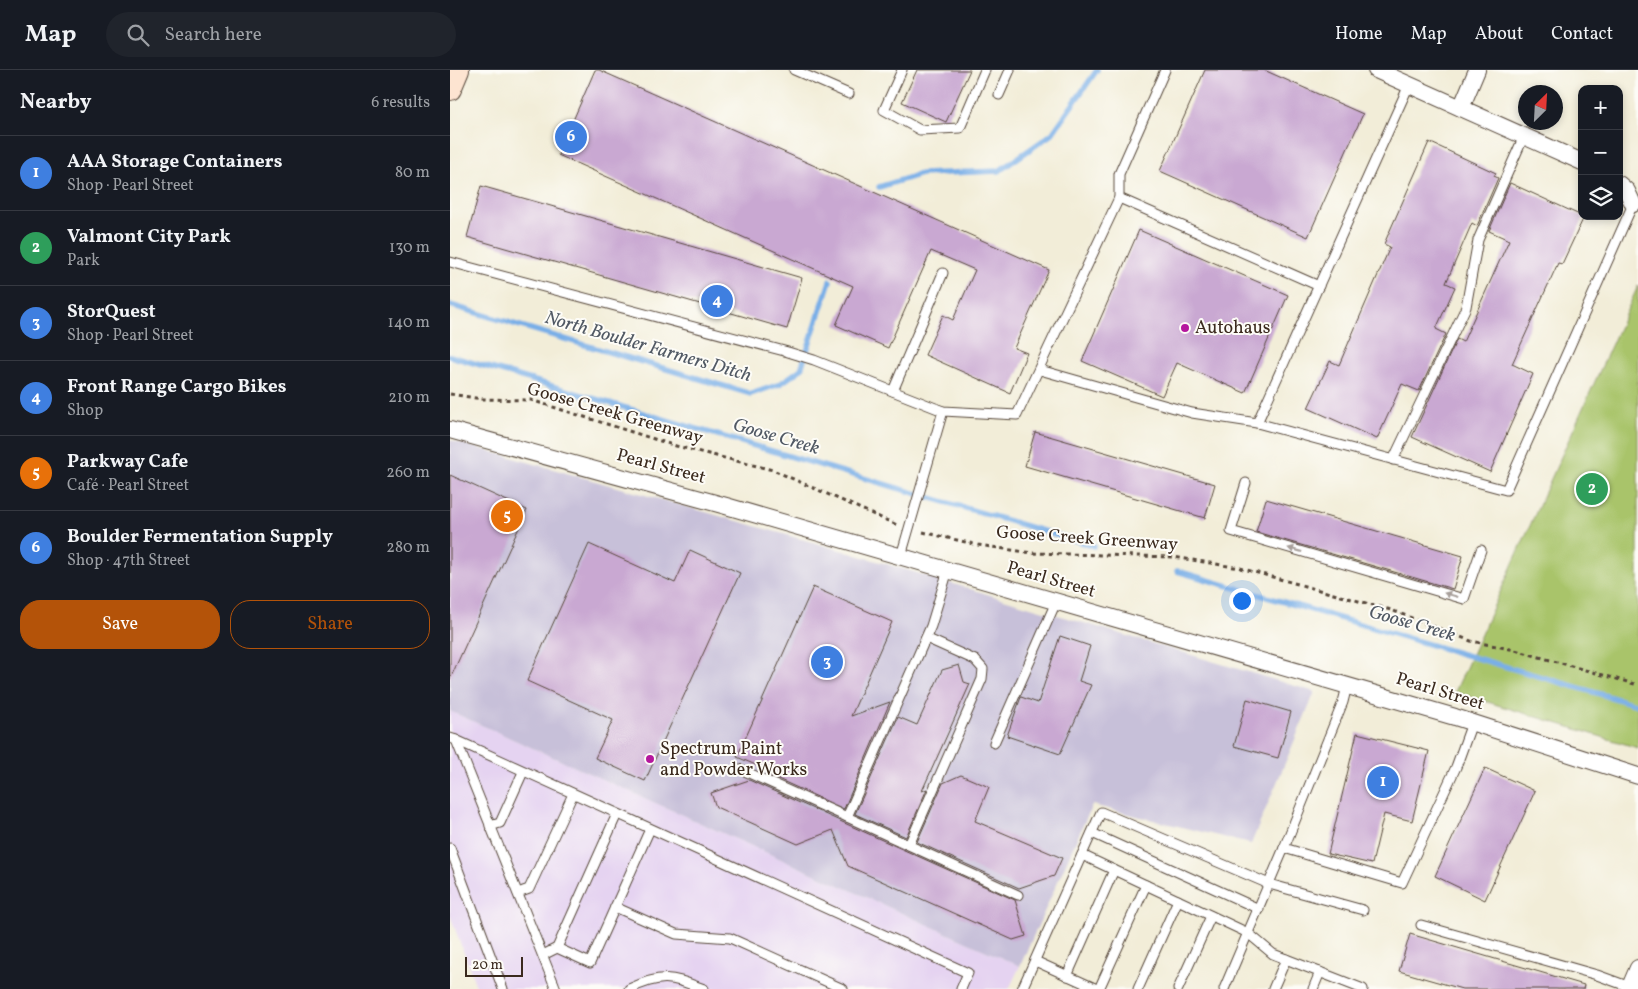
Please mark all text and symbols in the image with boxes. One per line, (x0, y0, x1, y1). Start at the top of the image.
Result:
search box (106, 12, 456, 57)
text: Map (25, 18, 76, 52)
icon: search (124, 21, 152, 49)
text: Search here (164, 22, 262, 48)
text: Home (1335, 22, 1383, 47)
text: Map (1411, 22, 1447, 47)
text: About (1475, 22, 1523, 47)
text: Contact (1551, 22, 1613, 47)
north arrow (1518, 85, 1563, 130)
map controls (1578, 85, 1623, 220)
button: + (1578, 85, 1623, 130)
text: Nearby (20, 88, 91, 117)
text: 6 results (371, 92, 430, 114)
pin: 6 (555, 118, 587, 156)
button: − (1578, 130, 1623, 175)
text: AAA Storage Containers (67, 149, 282, 175)
text: 1 (33, 162, 39, 184)
text: 80 m (395, 162, 430, 184)
text: Shop · Pearl Street (67, 175, 194, 197)
button: layers (1578, 175, 1623, 220)
text: Valmont City Park (67, 224, 231, 250)
text: 2 (32, 237, 40, 259)
text: 130 m (389, 237, 430, 259)
text: Park (67, 250, 100, 272)
pin: 4 (701, 282, 733, 320)
text: StorQuest (67, 299, 156, 325)
water label: North Boulder Farmers Ditch (542, 305, 754, 389)
text: 3 (32, 312, 40, 334)
text: 140 m (388, 312, 430, 334)
place label: Autohaus (1195, 316, 1271, 341)
marker: Autohaus (1179, 322, 1191, 334)
text: Shop · Pearl Street (67, 325, 194, 347)
text: Front Range Cargo Bikes (67, 374, 287, 400)
street label: Goose Creek Greenway (524, 377, 706, 451)
text: 4 (31, 387, 41, 409)
text: 210 m (388, 387, 430, 409)
text: Shop (67, 400, 103, 422)
water label: Goose Creek (730, 412, 823, 462)
street label: Pearl Street (614, 443, 708, 491)
text: Parkway Cafe (67, 449, 188, 475)
text: 5 (32, 462, 40, 484)
text: 260 m (386, 462, 430, 484)
pin: 2 (1576, 470, 1608, 508)
text: Café · Pearl Street (67, 475, 189, 497)
pin: 5 (491, 497, 523, 535)
street label: Goose Creek Greenway (995, 520, 1179, 558)
text: Boulder Fermentation Supply (67, 524, 333, 550)
text: 6 (32, 537, 40, 559)
text: 280 m (386, 537, 430, 559)
one-way arrow (1287, 546, 1302, 554)
text: Shop · 47th Street (67, 550, 190, 572)
street label: Pearl Street (1004, 555, 1098, 605)
your location (1229, 588, 1255, 614)
one-way arrow (1443, 591, 1458, 599)
water label: Goose Creek (1366, 599, 1459, 649)
button: Save (20, 600, 220, 649)
button: Share (230, 600, 430, 649)
pin: 3 (811, 643, 843, 681)
street label: Pearl Street (1393, 667, 1487, 717)
place label: Spectrum Paint and Powder Works (660, 737, 807, 783)
marker: Spectrum Paint and Powder Works (644, 753, 656, 765)
pin: 1 (1367, 763, 1399, 801)
scale bar (465, 954, 522, 977)
text: 20 m (472, 956, 503, 975)

